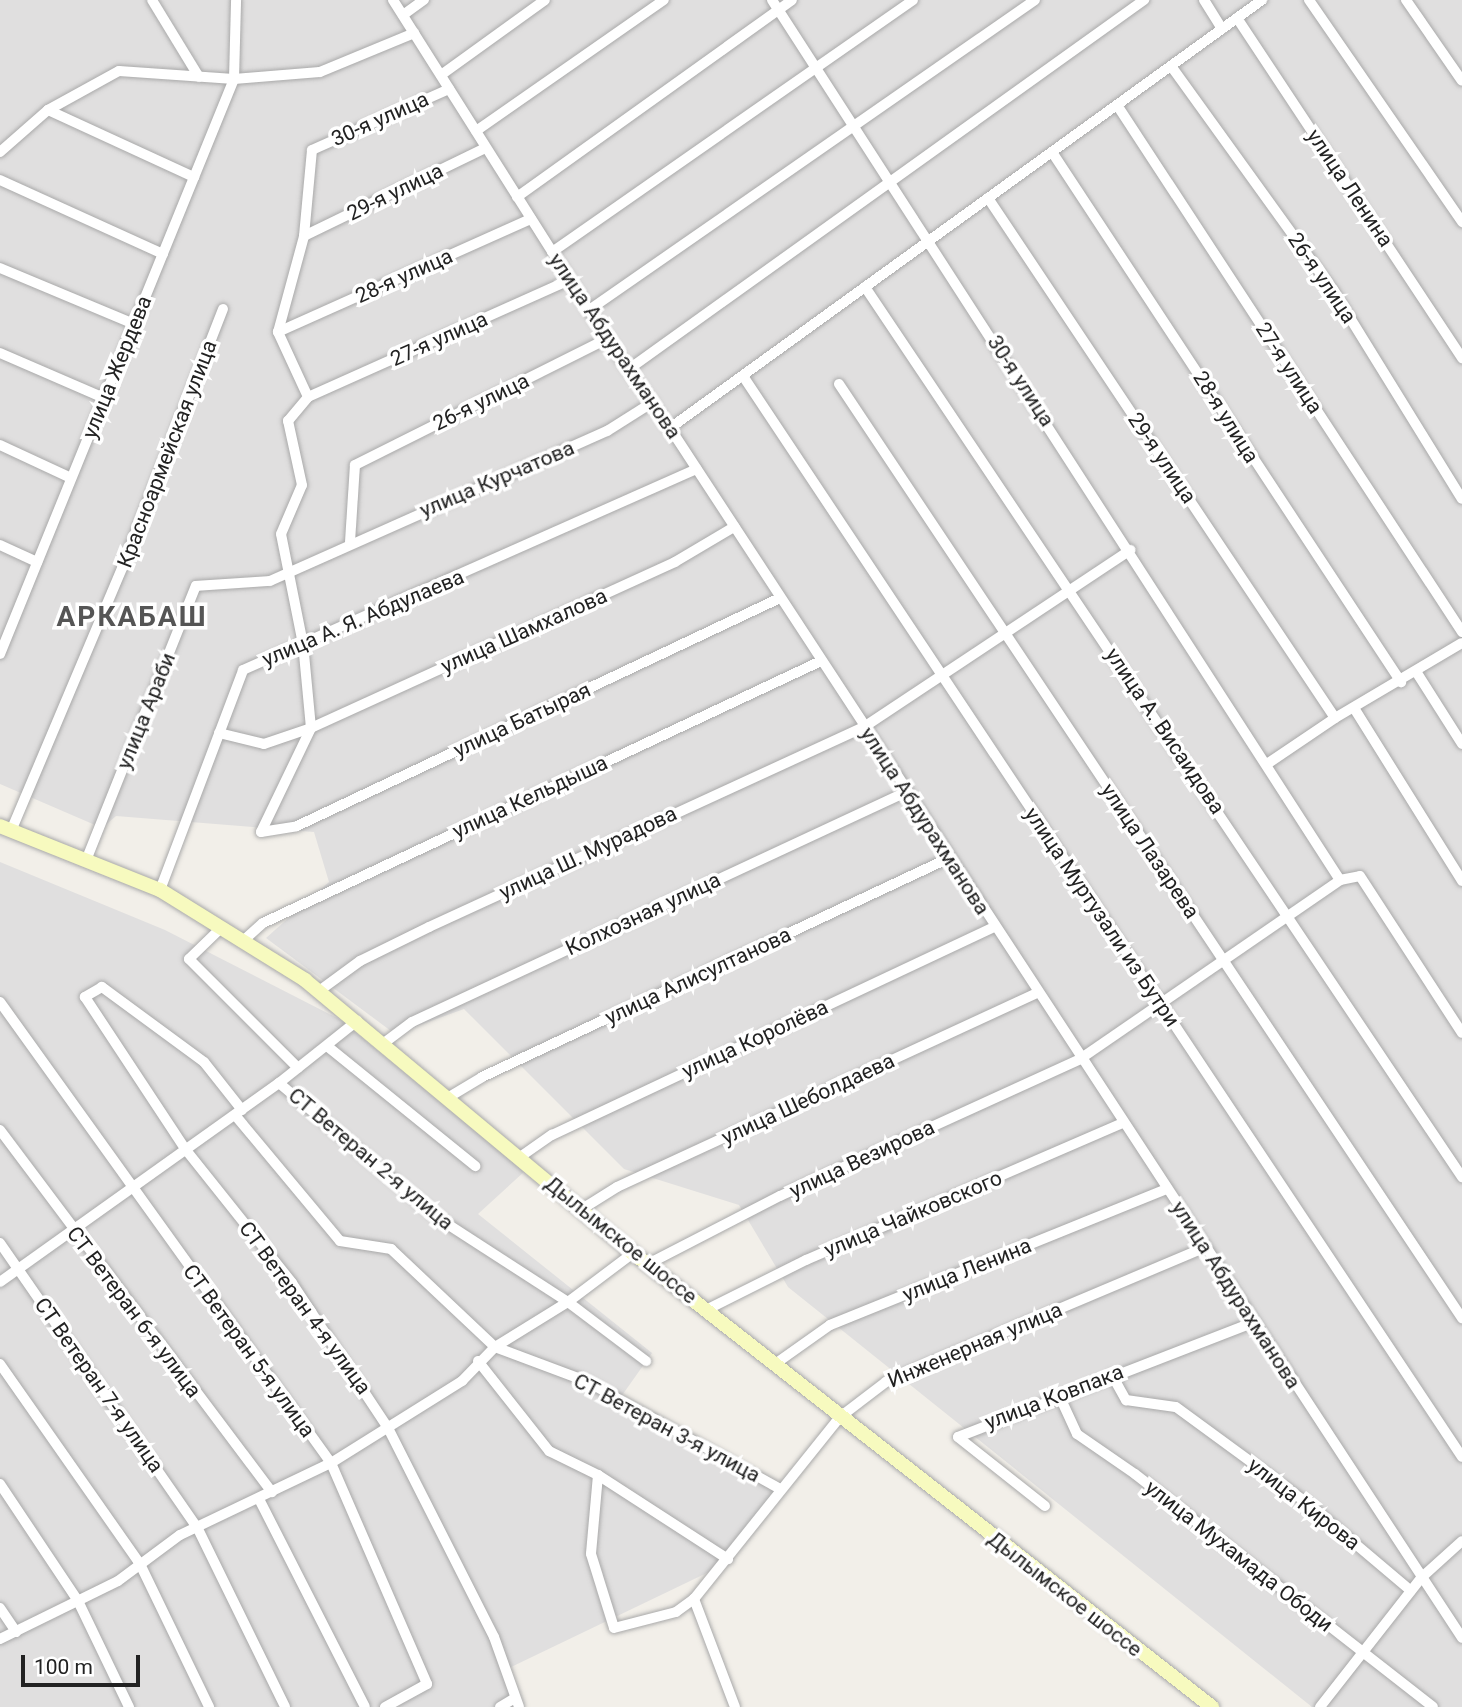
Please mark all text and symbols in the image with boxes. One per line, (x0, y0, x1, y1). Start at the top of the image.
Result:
street label: 30-я улица (327, 86, 433, 152)
street label: улица Ленина (1301, 124, 1399, 252)
street label: 29-я улица (343, 158, 447, 226)
street label: 26-я улица (1283, 228, 1361, 328)
street label: 28-я улица (351, 243, 457, 309)
street label: улица Абдурахманова (543, 248, 687, 444)
street label: улица Жердева (77, 292, 157, 442)
street label: 27-я улица (386, 306, 492, 372)
street label: 27-я улица (1250, 318, 1328, 418)
street label: 30-я улица (982, 331, 1060, 431)
street label: Красноармейская улица (112, 337, 222, 571)
street label: 28-я улица (1188, 366, 1264, 468)
street label: 26-я улица (429, 368, 533, 436)
street label: 29-я улица (1123, 408, 1201, 508)
street label: улица Курчатова (416, 435, 578, 523)
street label: улица А. Я. Абдулаева (258, 564, 468, 672)
street label: улица Шамхалова (437, 583, 611, 679)
district label: АРКАБАШ (57, 600, 207, 634)
street label: улица А. Висаидова (1100, 643, 1230, 819)
street label: улица Араби (111, 649, 181, 773)
street label: улица Батырая (449, 677, 595, 763)
street label: улица Абдурахманова (855, 722, 995, 920)
street label: улица Кельдыша (448, 750, 612, 844)
street label: улица Лазарева (1095, 779, 1205, 923)
street label: улица Ш. Мурадова (495, 801, 681, 905)
street label: улица Муртузали из Бутри (1019, 803, 1185, 1031)
street label: Колхозная улица (562, 867, 724, 961)
street label: улица Алисултанова (601, 922, 795, 1030)
street label: улица Королёва (678, 994, 832, 1084)
street label: улица Шеболдаева (717, 1048, 899, 1150)
street label: СТ Ветеран 2-я улица (283, 1082, 459, 1236)
street label: улица Везирова (786, 1114, 938, 1204)
street label: улица Чайковского (820, 1165, 1006, 1263)
street label: Дылымское шоссе (540, 1171, 702, 1309)
street label: улица Абдурахманова (1166, 1196, 1306, 1394)
street label: СТ Ветеран 4-я улица (234, 1216, 376, 1400)
street label: СТ Ветеран 6-я улица (61, 1221, 207, 1403)
street label: улица Ленина (899, 1233, 1035, 1307)
street label: СТ Ветеран 5-я улица (178, 1259, 320, 1443)
street label: СТ Ветеран 7-я улица (29, 1293, 169, 1477)
street label: Инженерная улица (884, 1297, 1066, 1393)
street label: улица Ковпака (981, 1359, 1127, 1435)
street label: СТ Ветеран 3-я улица (569, 1368, 765, 1488)
street label: улица Кирова (1243, 1452, 1365, 1556)
street label: улица Мухамада Ободи (1140, 1475, 1338, 1637)
street label: Дылымское шоссе (983, 1526, 1147, 1662)
scale bar (24, 1640, 144, 1684)
text: 100 m (34, 1655, 93, 1679)

